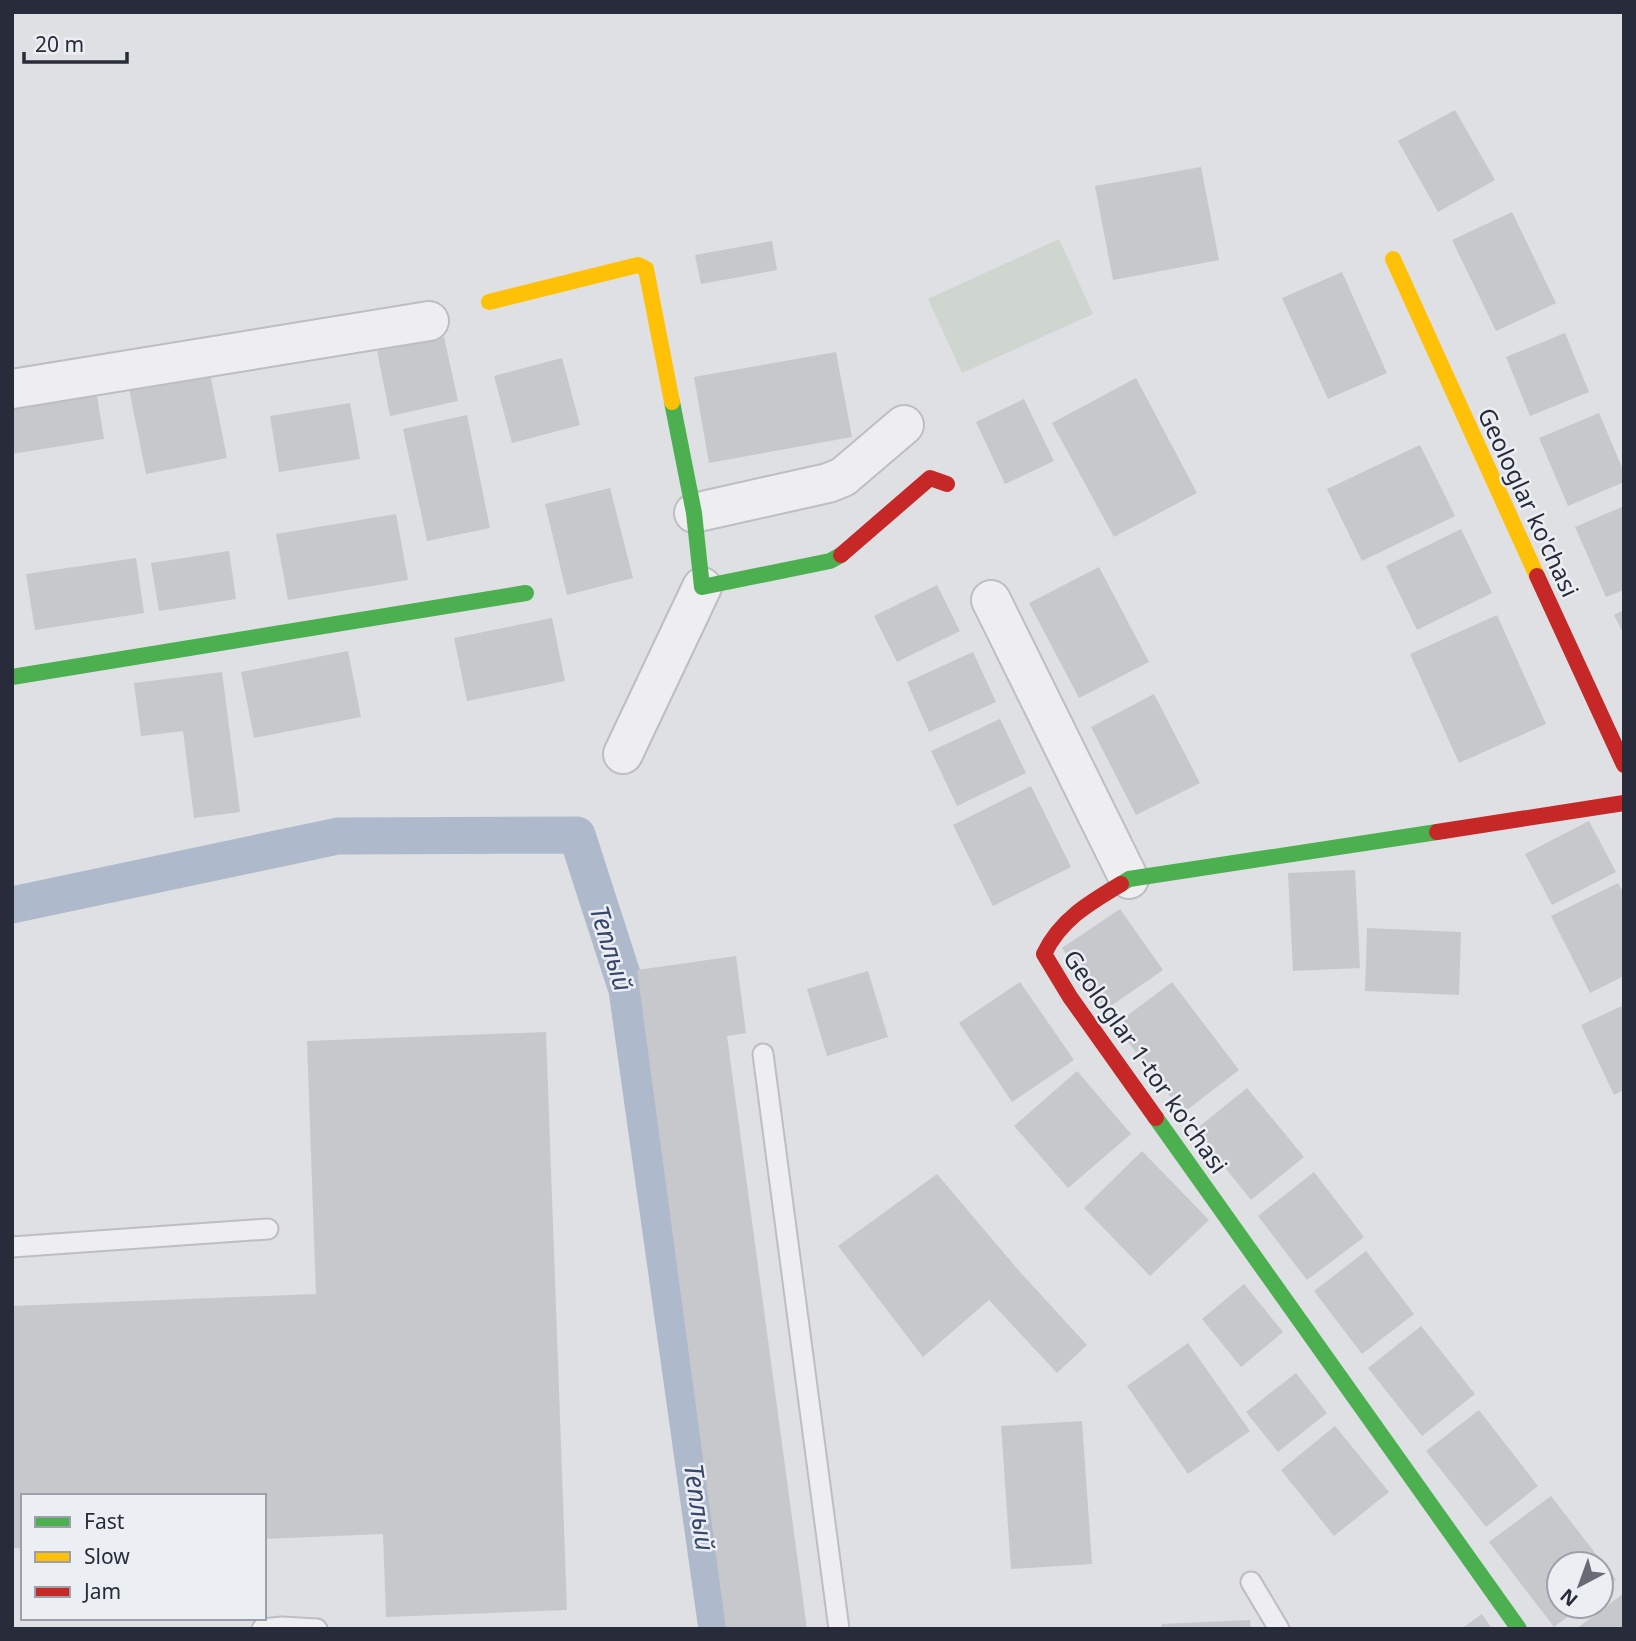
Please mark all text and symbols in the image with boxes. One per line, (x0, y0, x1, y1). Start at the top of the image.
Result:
scale bar (24, 21, 128, 65)
text: 20 m (35, 30, 84, 58)
street label: Geologlar ko'chasi (1471, 402, 1587, 602)
water label: Теплый (582, 901, 642, 995)
street label: Geologlar 1-tor ko'chasi (1056, 943, 1236, 1179)
water label: Теплый (676, 1461, 724, 1553)
legend (21, 1494, 266, 1620)
text: Fast (84, 1507, 125, 1535)
text: Slow (84, 1542, 130, 1570)
north arrow (1545, 1550, 1615, 1620)
text: Jam (82, 1577, 121, 1605)
text: N (1554, 1583, 1583, 1613)

